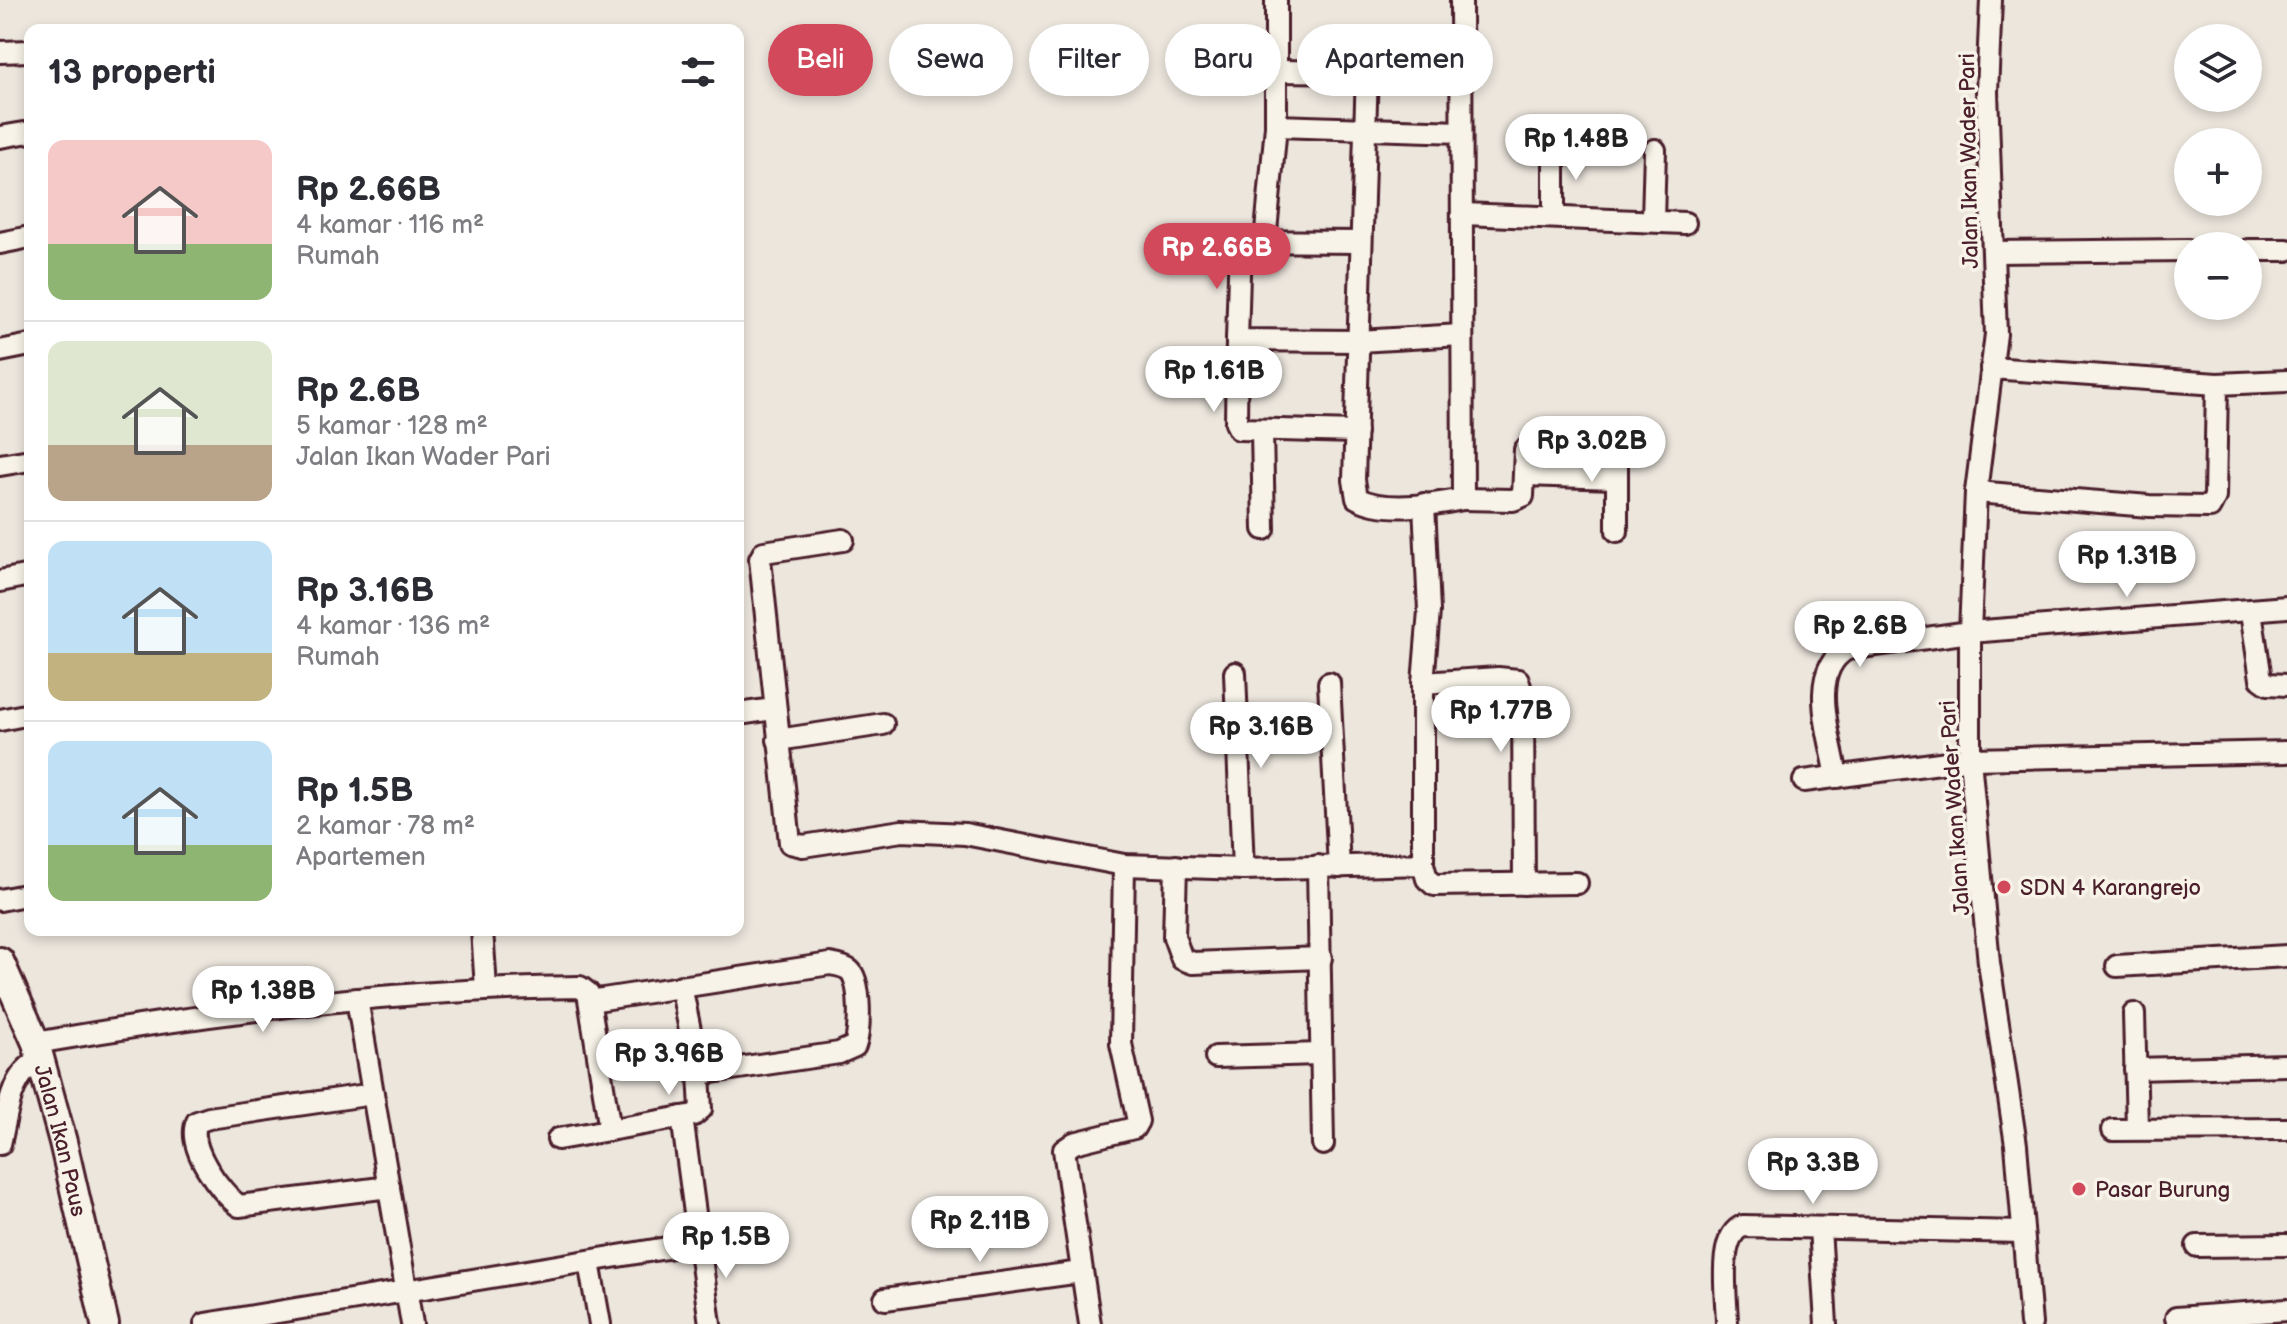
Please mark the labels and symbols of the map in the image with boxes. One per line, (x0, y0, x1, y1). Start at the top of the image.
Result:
street label: Jalan Ikan Wader Pari (1954, 53, 1985, 269)
pin: Rp 1.48B (1493, 114, 1659, 182)
pin: Rp 2.66B (1134, 223, 1300, 291)
pin: Rp 1.61B (1131, 346, 1297, 414)
pin: Rp 3.02B (1509, 416, 1675, 484)
pin: Rp 1.31B (2044, 531, 2210, 599)
pin: Rp 2.6B (1786, 601, 1934, 669)
pin: Rp 1.77B (1418, 686, 1584, 754)
street label: Jalan Ikan Wader Pari (1935, 699, 1976, 916)
pin: Rp 3.16B (1178, 702, 1344, 770)
place label: SDN 4 Karangrejo (2020, 875, 2201, 902)
marker: SDN 4 Karangrejo (1995, 878, 2013, 896)
pin: Rp 1.38B (180, 966, 346, 1034)
pin: Rp 3.96B (586, 1029, 752, 1097)
street label: Jalan Ikan Paus (27, 1062, 92, 1219)
pin: Rp 3.3B (1739, 1138, 1887, 1206)
place label: Pasar Burung (2095, 1177, 2230, 1204)
marker: Pasar Burung (2070, 1180, 2088, 1198)
pin: Rp 2.11B (897, 1196, 1063, 1264)
pin: Rp 1.5B (652, 1212, 800, 1280)

